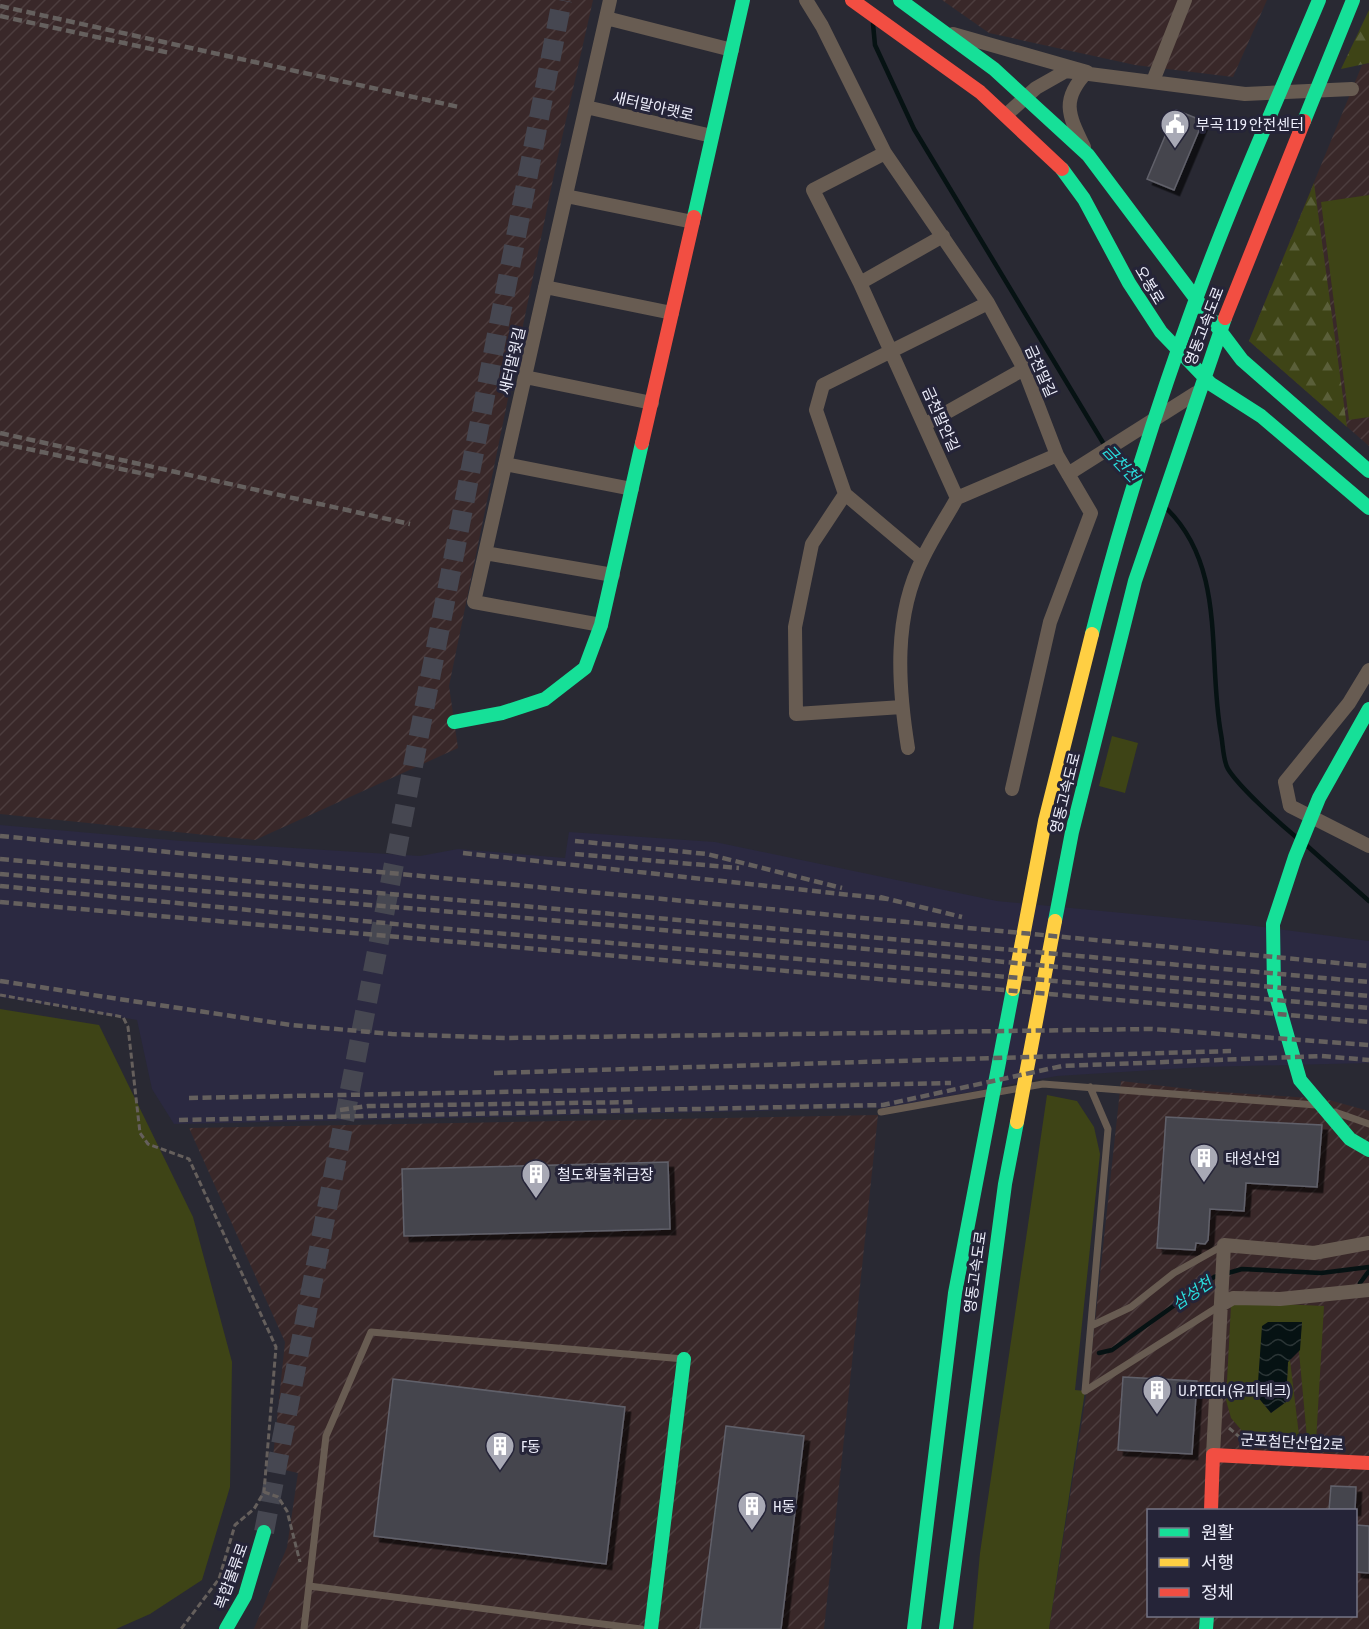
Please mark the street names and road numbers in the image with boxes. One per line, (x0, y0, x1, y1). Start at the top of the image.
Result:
street label: 새터말아랫로 (611, 88, 695, 124)
street label: 오봉로 (1132, 263, 1168, 307)
street label: 영동고속도로 (1181, 284, 1227, 368)
street label: 새터말윗길 (496, 325, 528, 397)
street label: 금천말길 (1022, 342, 1060, 400)
street label: 금천말안길 (919, 384, 963, 454)
street label: 영동고속도로 (1047, 751, 1083, 835)
street label: 영동고속도로 (961, 1230, 989, 1314)
street label: 군포첨단산업2로 (1240, 1431, 1344, 1453)
street label: 복합물류로 (211, 1541, 251, 1611)

